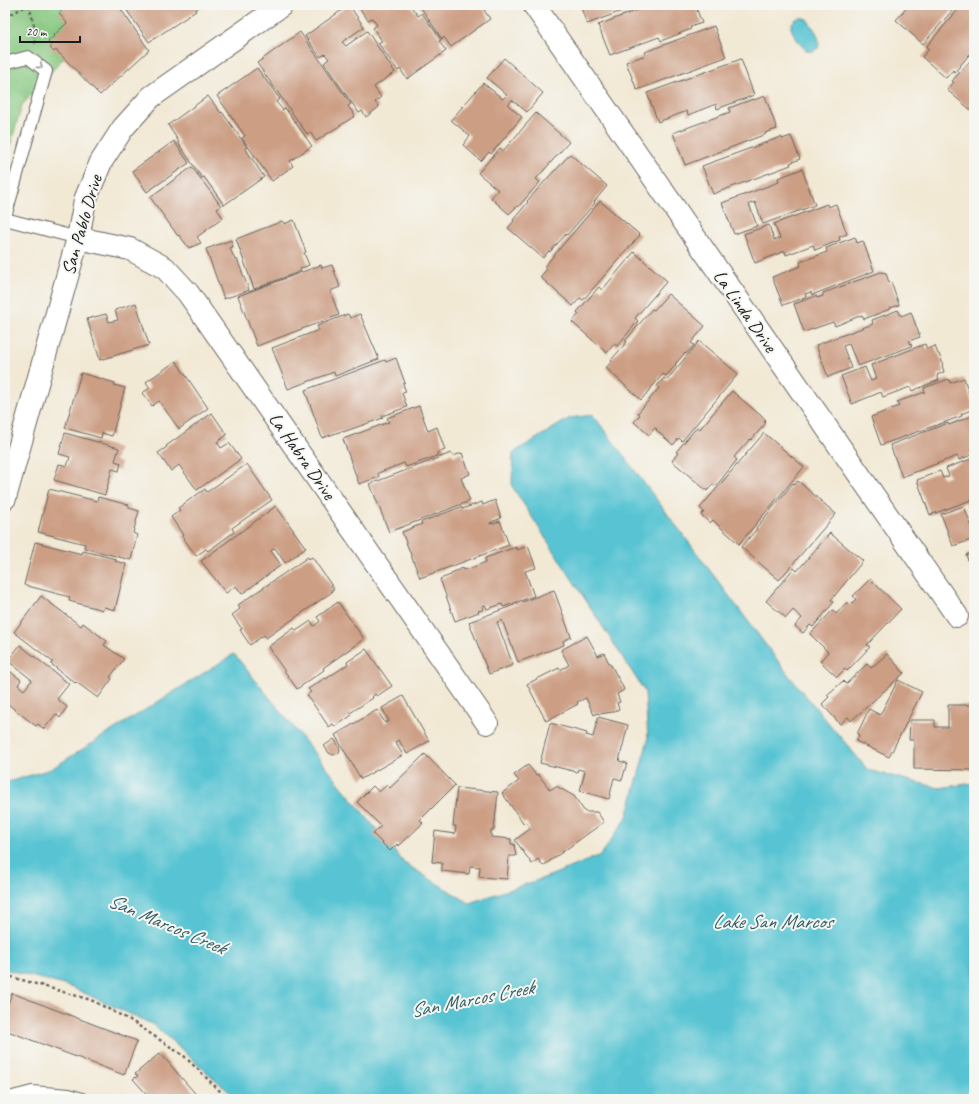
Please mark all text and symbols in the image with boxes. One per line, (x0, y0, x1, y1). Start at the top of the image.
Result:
scale bar (20, 18, 80, 44)
text: 20 m (26, 24, 48, 40)
one-way arrow (35, 62, 42, 69)
street label: San Pablo Drive (56, 171, 108, 278)
street label: La Linda Drive (708, 265, 783, 358)
street label: La Habra Drive (263, 408, 342, 506)
water label: San Marcos Creek (105, 888, 233, 961)
water label: Lake San Marcos (713, 909, 835, 934)
water label: San Marcos Creek (408, 974, 539, 1023)

